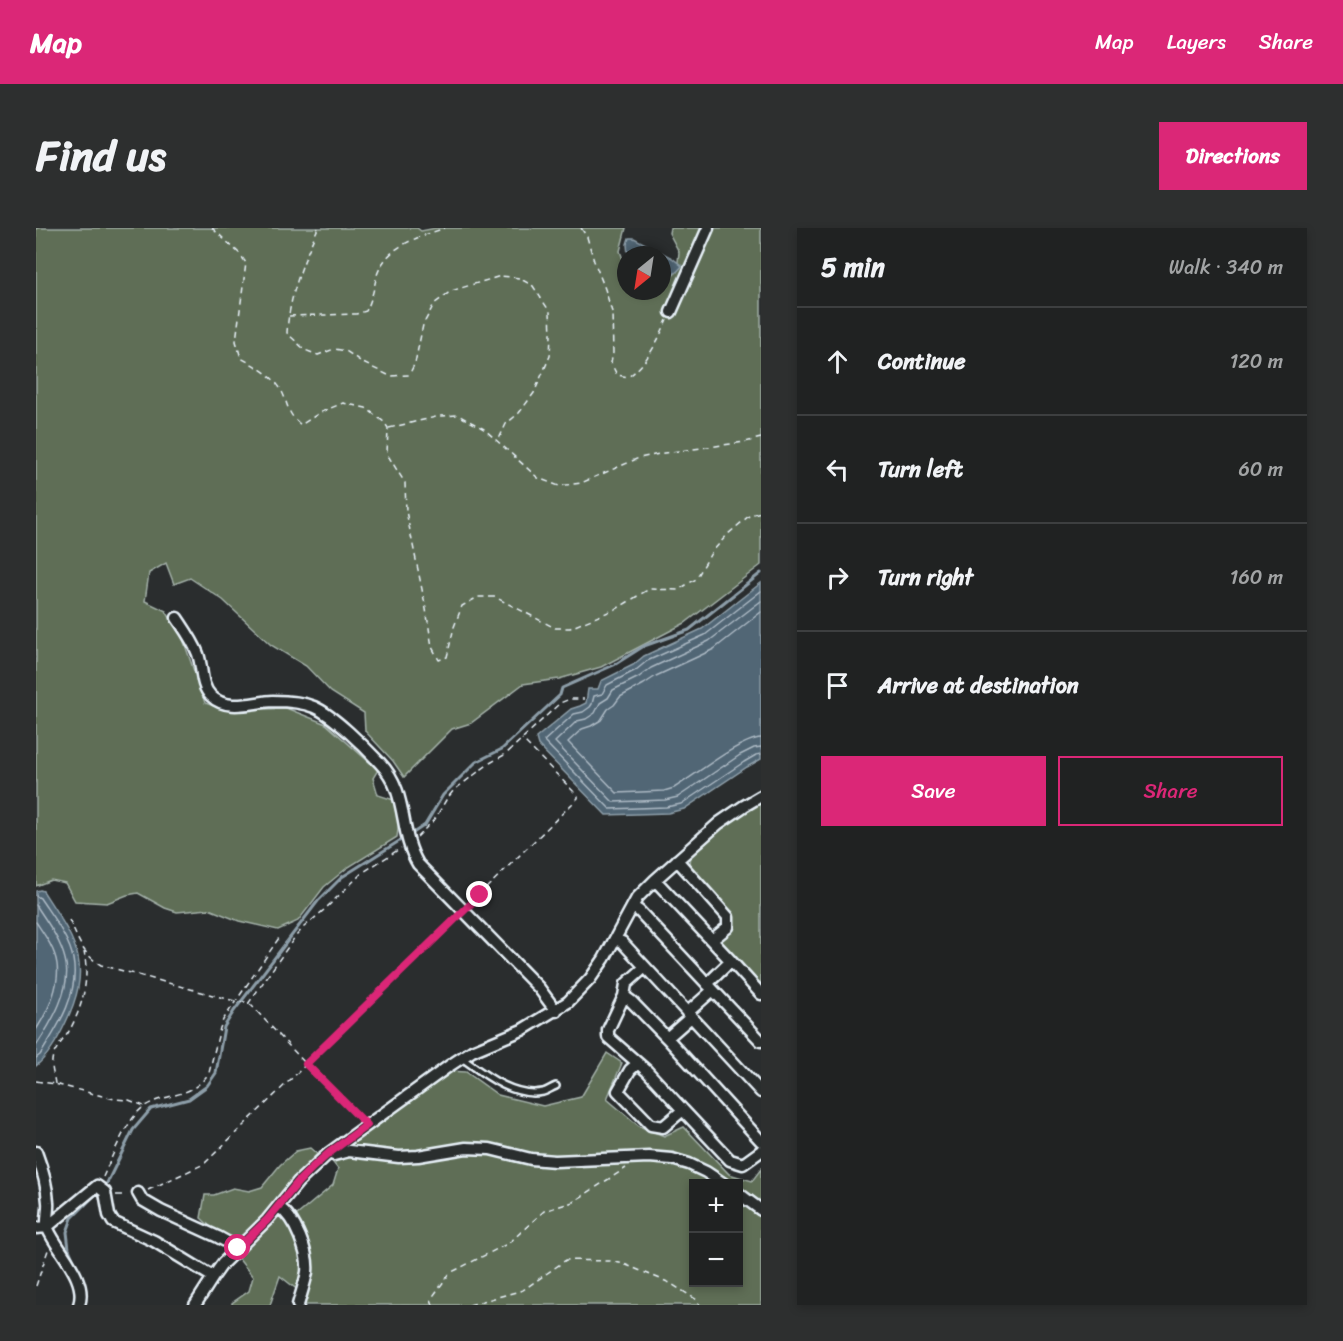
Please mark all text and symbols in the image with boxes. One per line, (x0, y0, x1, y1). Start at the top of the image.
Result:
text: Map (30, 18, 82, 67)
text: Map (1095, 23, 1134, 61)
text: Layers (1167, 23, 1226, 61)
text: Share (1259, 23, 1313, 61)
text: Find us (36, 119, 166, 193)
button: Directions (1159, 122, 1307, 190)
text: 5 min (821, 244, 885, 290)
north arrow (617, 246, 671, 300)
text: Walk · 340 m (1169, 250, 1283, 285)
text: Continue (878, 342, 966, 381)
text: 120 m (1230, 344, 1283, 379)
icon: ahead (821, 345, 854, 378)
text: Turn left (878, 450, 963, 489)
text: 60 m (1238, 452, 1283, 487)
icon: left (821, 453, 854, 486)
text: Turn right (878, 558, 973, 597)
text: 160 m (1230, 560, 1283, 595)
icon: right (821, 561, 854, 594)
text: Arrive at destination (878, 666, 1079, 705)
icon: arrive (821, 669, 854, 702)
button: Save (821, 756, 1046, 826)
button: Share (1058, 756, 1283, 826)
route end (466, 881, 492, 907)
map controls (689, 1179, 743, 1287)
button: + (689, 1179, 743, 1233)
button: − (689, 1233, 743, 1287)
route start (224, 1234, 250, 1260)

